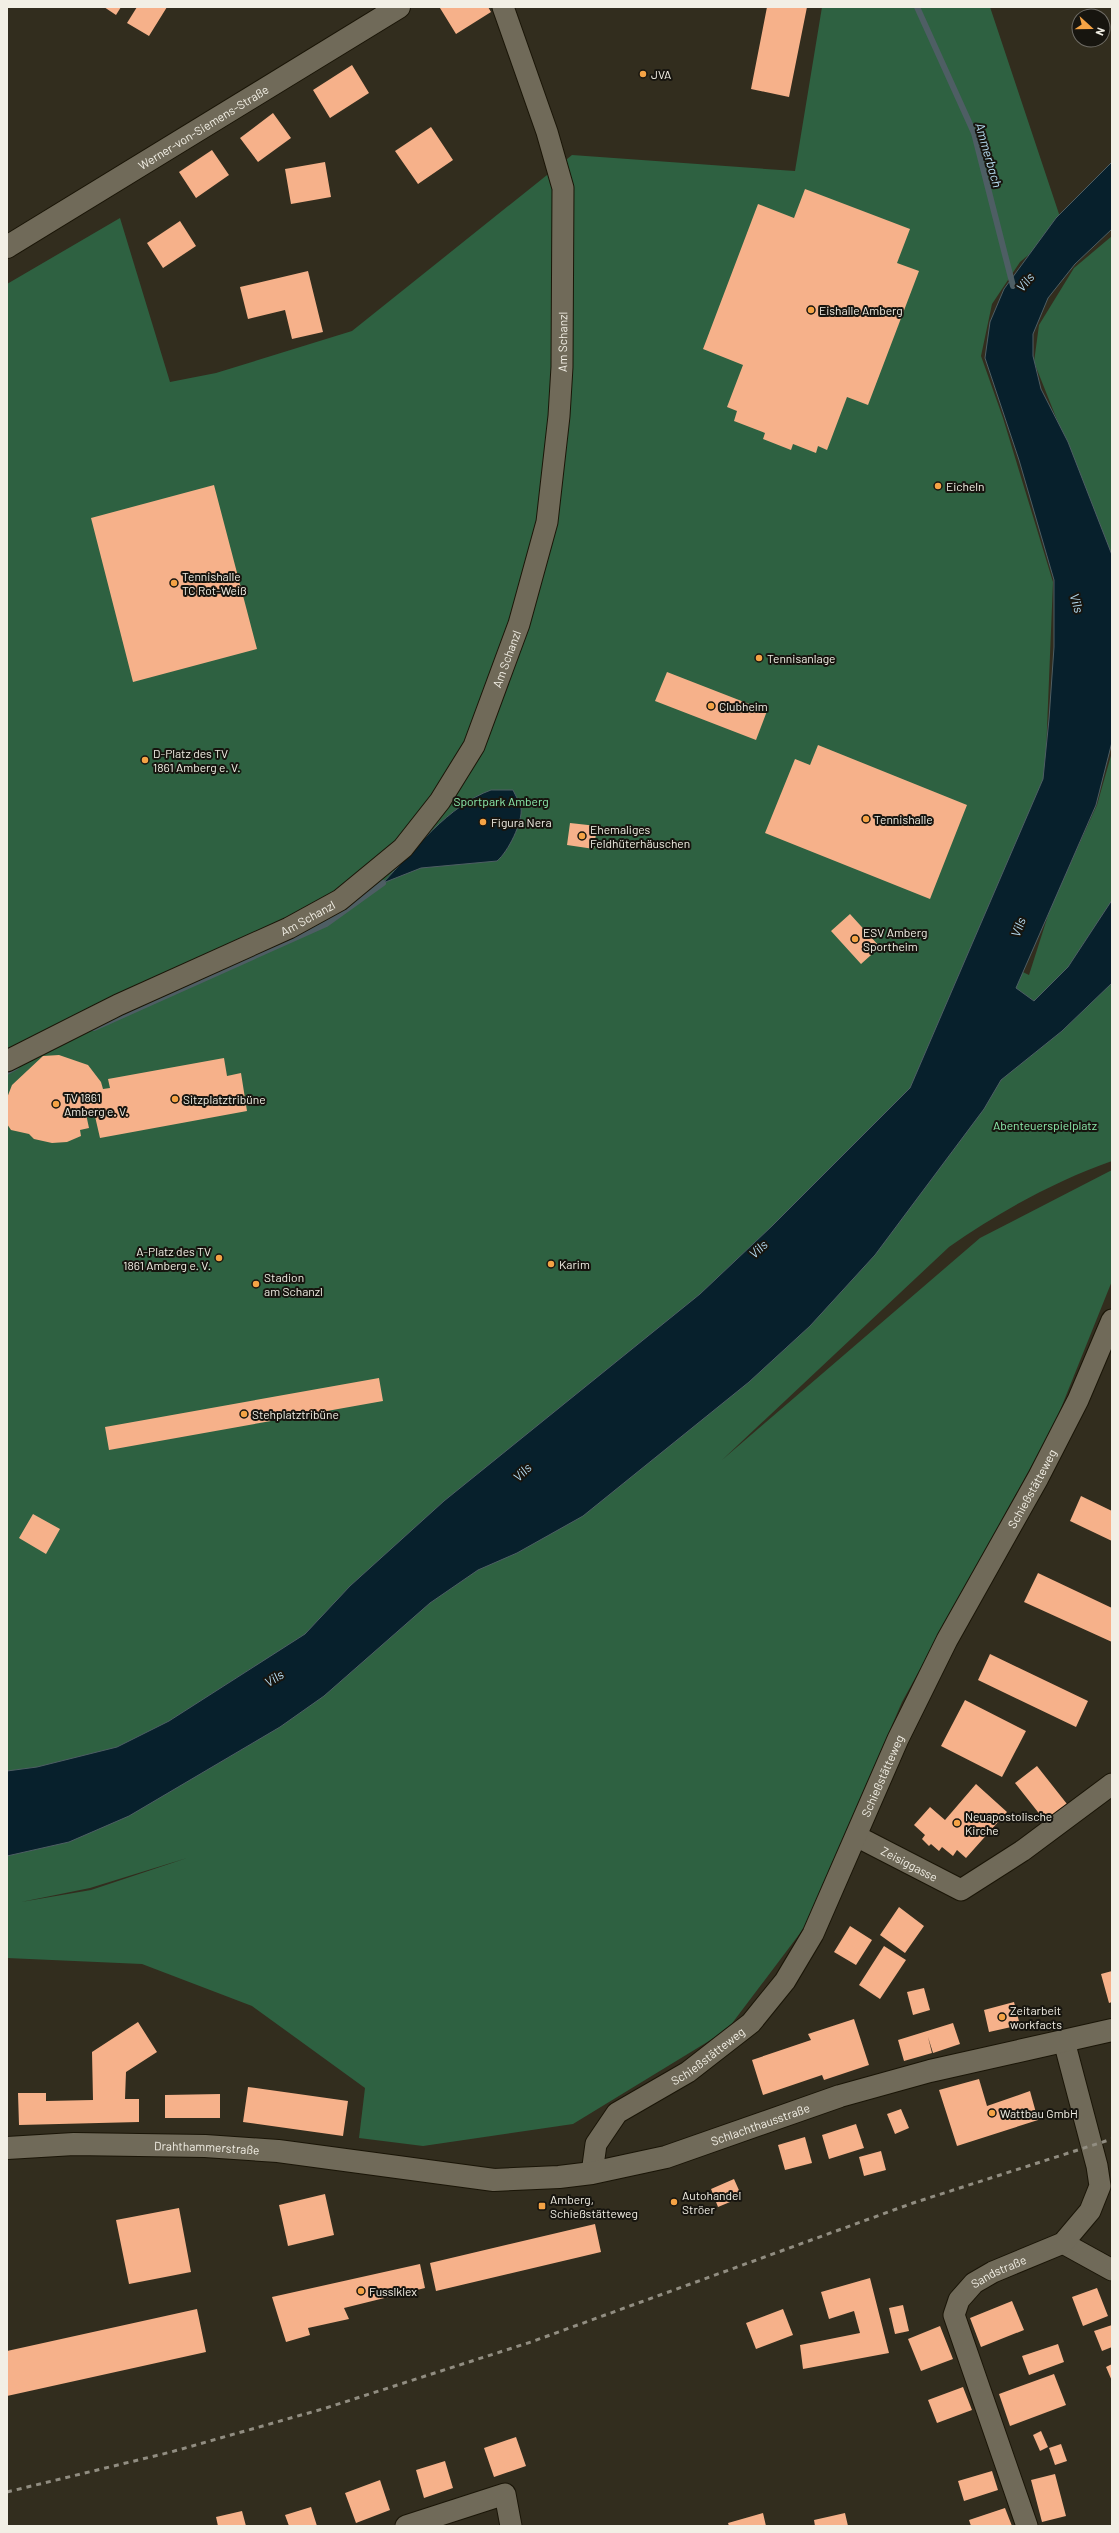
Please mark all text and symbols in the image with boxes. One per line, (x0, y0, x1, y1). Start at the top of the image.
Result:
north arrow (1071, 8, 1111, 48)
text: N (1093, 26, 1108, 38)
place label: JVA (651, 67, 671, 81)
marker: JVA (638, 69, 648, 79)
street label: Werner-von-Siemens-Straße (135, 82, 271, 172)
water label: Ammerbach (972, 121, 1006, 190)
water label: Vils (1013, 269, 1037, 295)
place label: Eishalle Amberg (819, 303, 903, 317)
marker: Eishalle Amberg (806, 305, 816, 315)
street label: Am Schanzl (555, 312, 569, 372)
place label: Eicheln (946, 479, 985, 493)
marker: Eicheln (933, 481, 943, 491)
place label: Tennishalle TC Rot-Weiß (182, 569, 247, 597)
marker: Tennishalle TC Rot-Weiß (169, 578, 179, 588)
water label: Vils (1067, 591, 1087, 615)
street label: Am Schanzl (489, 628, 523, 690)
place label: Tennisanlage (767, 651, 835, 665)
marker: Tennisanlage (754, 653, 764, 663)
place label: Clubheim (719, 699, 768, 713)
marker: Clubheim (706, 701, 716, 711)
place label: D-Platz des TV 1861 Amberg e. V. (153, 746, 241, 774)
marker: D-Platz des TV 1861 Amberg e. V. (140, 755, 150, 765)
park label: Sportpark Amberg (453, 794, 549, 808)
place label: Tennishalle (874, 812, 933, 826)
marker: Tennishalle (861, 814, 871, 824)
place label: Figura Nera (491, 815, 552, 829)
marker: Figura Nera (478, 817, 488, 827)
place label: Ehemaliges Feldhüterhäuschen (590, 822, 690, 850)
marker: Ehemaliges Feldhüterhäuschen (577, 831, 587, 841)
street label: Am Schanzl (278, 897, 337, 938)
water label: Vils (1007, 915, 1029, 939)
place label: ESV Amberg Sportheim (863, 925, 927, 953)
marker: ESV Amberg Sportheim (850, 934, 860, 944)
place label: TV 1861 Amberg e. V. (64, 1090, 129, 1118)
place label: Sitzplatztribüne (183, 1092, 266, 1106)
marker: Sitzplatztribüne (170, 1094, 180, 1104)
marker: TV 1861 Amberg e. V. (51, 1099, 61, 1109)
park label: Abenteuerspielplatz (993, 1118, 1097, 1132)
water label: Vils (745, 1236, 771, 1262)
place label: A-Platz des TV 1861 Amberg e. V. (123, 1244, 211, 1272)
marker: A-Platz des TV 1861 Amberg e. V. (214, 1253, 224, 1263)
place label: Karim (559, 1257, 590, 1271)
marker: Karim (546, 1259, 556, 1269)
place label: Stadion am Schanzl (264, 1270, 323, 1298)
marker: Stadion am Schanzl (251, 1279, 261, 1289)
place label: Stehplatztribüne (252, 1407, 339, 1421)
marker: Stehplatztribüne (239, 1409, 249, 1419)
street label: Schießstätteweg (1004, 1447, 1059, 1530)
water label: Vils (509, 1459, 535, 1485)
water label: Vils (261, 1666, 287, 1690)
street label: Schießstätteweg (858, 1732, 906, 1819)
place label: Neuapostolische Kirche (965, 1809, 1052, 1837)
marker: Neuapostolische Kirche (952, 1818, 962, 1828)
street label: Zeisiggasse (879, 1843, 940, 1884)
place label: Zeitarbeit workfacts (1010, 2003, 1062, 2031)
marker: Zeitarbeit workfacts (997, 2012, 1007, 2022)
street label: Schießstätteweg (668, 2024, 747, 2087)
street label: Schlachthausstraße (709, 2100, 812, 2148)
place label: Wattbau GmbH (1000, 2106, 1078, 2120)
marker: Wattbau GmbH (987, 2108, 997, 2118)
street label: Drahthammerstraße (154, 2138, 260, 2157)
place label: Autohandel Ströer (682, 2188, 741, 2216)
place label: Amberg, Schießstätteweg (550, 2192, 638, 2220)
marker: Autohandel Ströer (669, 2197, 679, 2207)
marker: Amberg, Schießstätteweg (537, 2201, 547, 2211)
street label: Sandstraße (968, 2252, 1028, 2290)
place label: Fusslklex (369, 2284, 417, 2298)
marker: Fusslklex (356, 2286, 366, 2296)

